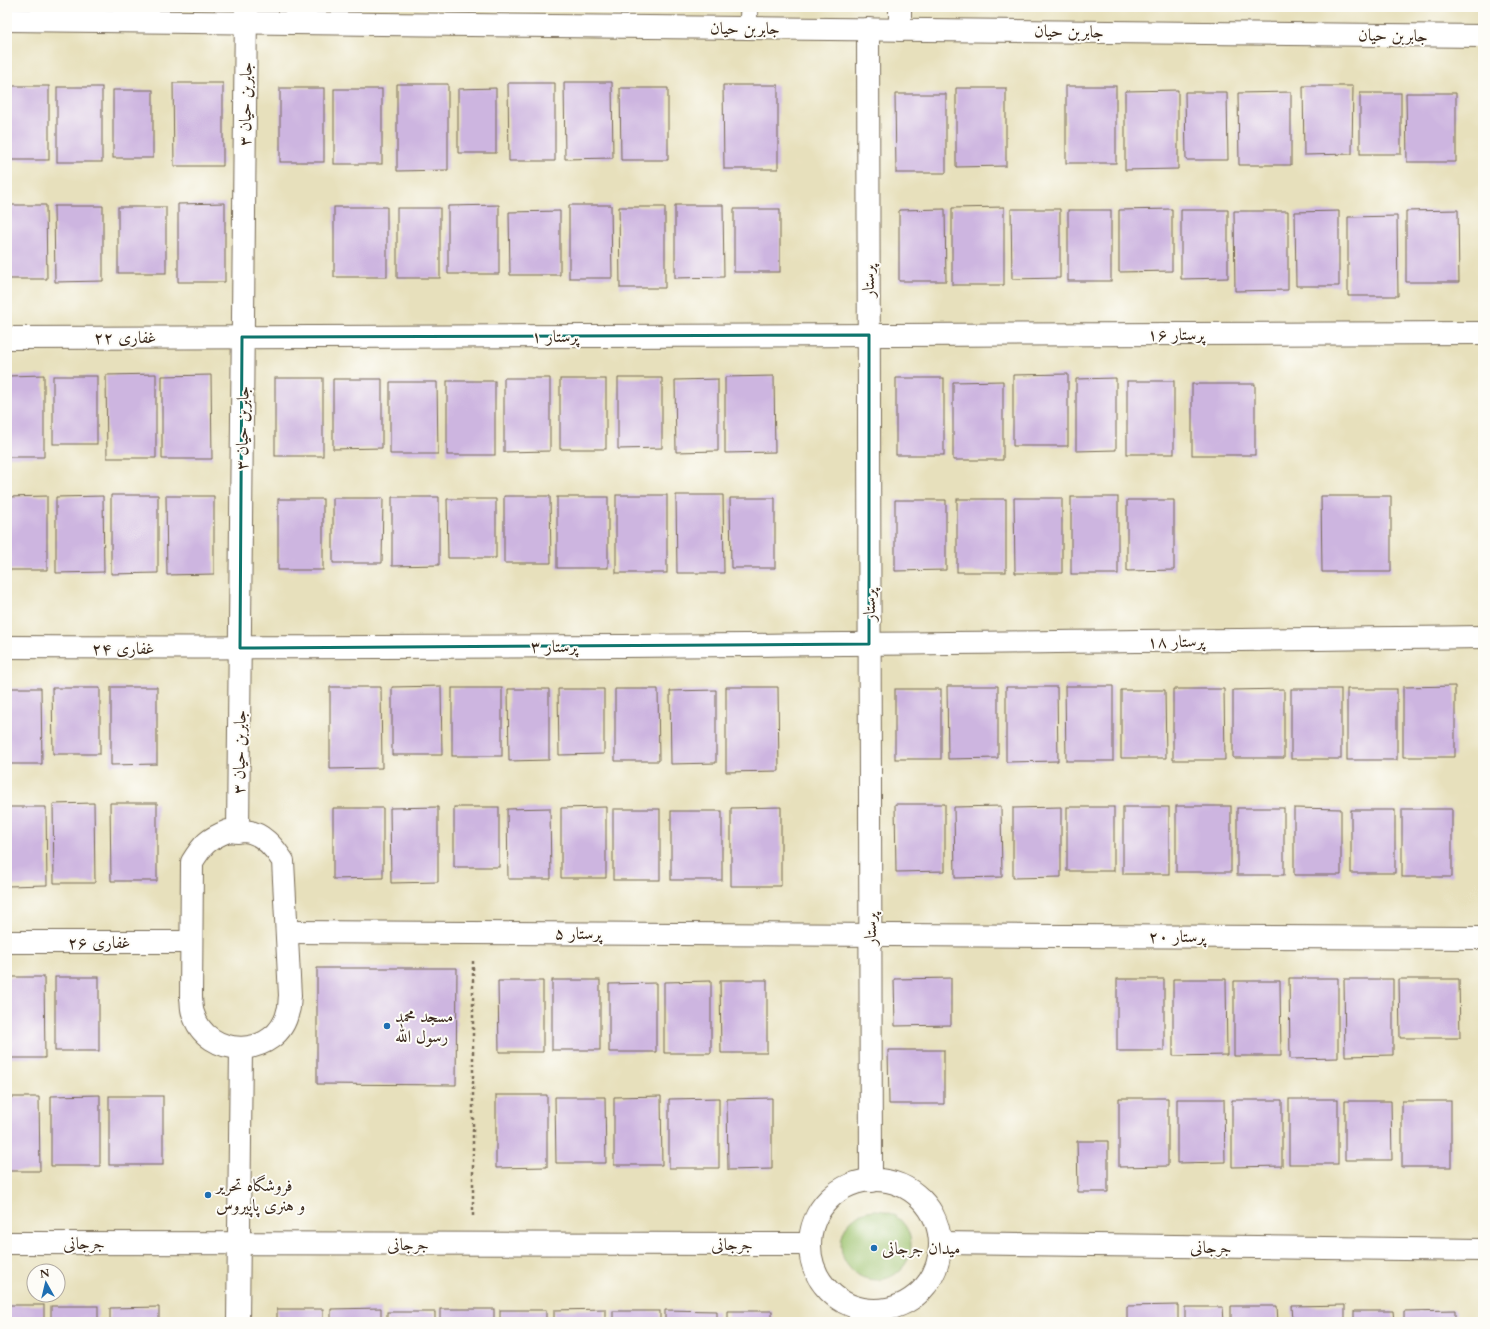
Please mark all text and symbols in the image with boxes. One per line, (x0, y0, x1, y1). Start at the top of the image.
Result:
street label: جابربن حیان (710, 17, 780, 40)
street label: جابربن حیان (1034, 19, 1104, 44)
street label: جابربن حیان (1358, 23, 1428, 48)
street label: جابربن حیان ۳ (233, 62, 258, 146)
street label: پرستار (857, 263, 880, 299)
street label: پرستار ۱۶ (1147, 323, 1207, 346)
street label: پرستار ۱ (531, 325, 581, 348)
street label: غفاری ۲۲ (94, 326, 156, 349)
street label: جابربن حیان ۳ (230, 386, 255, 470)
street label: پرستار (858, 587, 881, 623)
street label: پرستار ۱۸ (1147, 629, 1207, 653)
street label: پرستار ۳ (530, 635, 580, 658)
street label: غفاری ۲۴ (92, 637, 154, 660)
street label: جابربن حیان ۳ (227, 710, 252, 794)
street label: پرستار (859, 911, 882, 947)
street label: پرستار ۵ (554, 922, 604, 945)
street label: پرستار ۲۰ (1148, 925, 1208, 948)
street label: غفاری ۲۶ (68, 931, 130, 954)
place label: مسجد محمد رسول الله (395, 1005, 453, 1048)
marker: مسجد محمد رسول الله (382, 1021, 392, 1031)
place label: فروشگاه تحریر و هنری پاپیروس (214, 1174, 305, 1218)
marker: فروشگاه تحریر و هنری پاپیروس (203, 1190, 213, 1200)
street label: جرجانی (63, 1232, 105, 1255)
street label: جرجانی (387, 1233, 429, 1256)
street label: جرجانی (711, 1233, 753, 1256)
street label: جرجانی (1190, 1236, 1232, 1259)
place label: میدان جرجانی (882, 1237, 960, 1260)
marker: میدان جرجانی (869, 1243, 879, 1253)
north arrow (26, 1263, 66, 1303)
text: N (39, 1265, 51, 1282)

